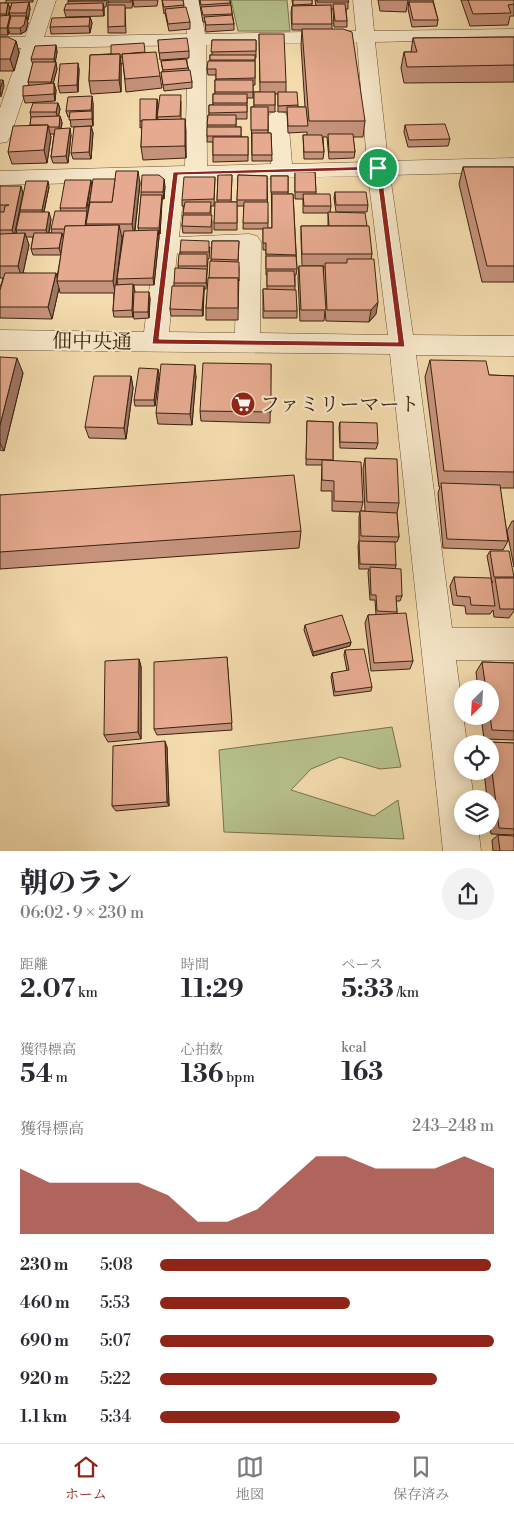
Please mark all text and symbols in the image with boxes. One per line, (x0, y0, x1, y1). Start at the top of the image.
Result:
pin (357, 147, 399, 189)
icon: arrive (364, 154, 392, 182)
street label: 佃中央通 (52, 329, 132, 356)
supermarket icon: ファミリーマート (230, 391, 256, 417)
place label: ファミリーマート (260, 393, 420, 418)
north arrow (454, 680, 499, 725)
map controls (454, 680, 499, 835)
button: locate (454, 735, 499, 780)
button: layers (454, 790, 499, 835)
text: 朝のラン (20, 866, 132, 901)
button: share (442, 868, 494, 920)
text: 06:02 · 9 × 230 m (20, 903, 144, 923)
text: 距離 (20, 956, 48, 974)
text: 時間 (181, 956, 209, 974)
text: ペース (341, 956, 383, 974)
text: 2.07 (20, 974, 75, 1005)
text: 11:29 (181, 974, 244, 1005)
text: 5:33 (341, 974, 394, 1005)
text: km (75, 984, 98, 1002)
text: /km (394, 984, 419, 1002)
text: kcal (341, 1039, 367, 1057)
text: 獲得標高 (20, 1041, 76, 1059)
text: 心拍数 (181, 1041, 223, 1059)
text: 163 (341, 1057, 383, 1088)
text: 54 (20, 1059, 53, 1090)
text: 136 (181, 1059, 223, 1090)
text: m (53, 1069, 68, 1087)
text: bpm (223, 1069, 255, 1087)
text: 243–248 m (412, 1116, 494, 1136)
text: 獲得標高 (20, 1119, 84, 1139)
text: 230 m (20, 1255, 68, 1275)
text: 5:08 (100, 1255, 133, 1275)
text: 460 m (20, 1293, 70, 1313)
text: 5:53 (100, 1293, 130, 1313)
text: 690 m (20, 1331, 69, 1351)
text: 5:07 (100, 1331, 131, 1351)
text: 920 m (20, 1369, 69, 1389)
text: 5:22 (100, 1369, 131, 1389)
text: 1.1 km (20, 1407, 67, 1427)
text: 5:34 (100, 1407, 131, 1427)
tab: ホーム (65, 1453, 107, 1504)
tab: 地図 (236, 1453, 264, 1504)
tab: 保存済み (393, 1453, 449, 1504)

